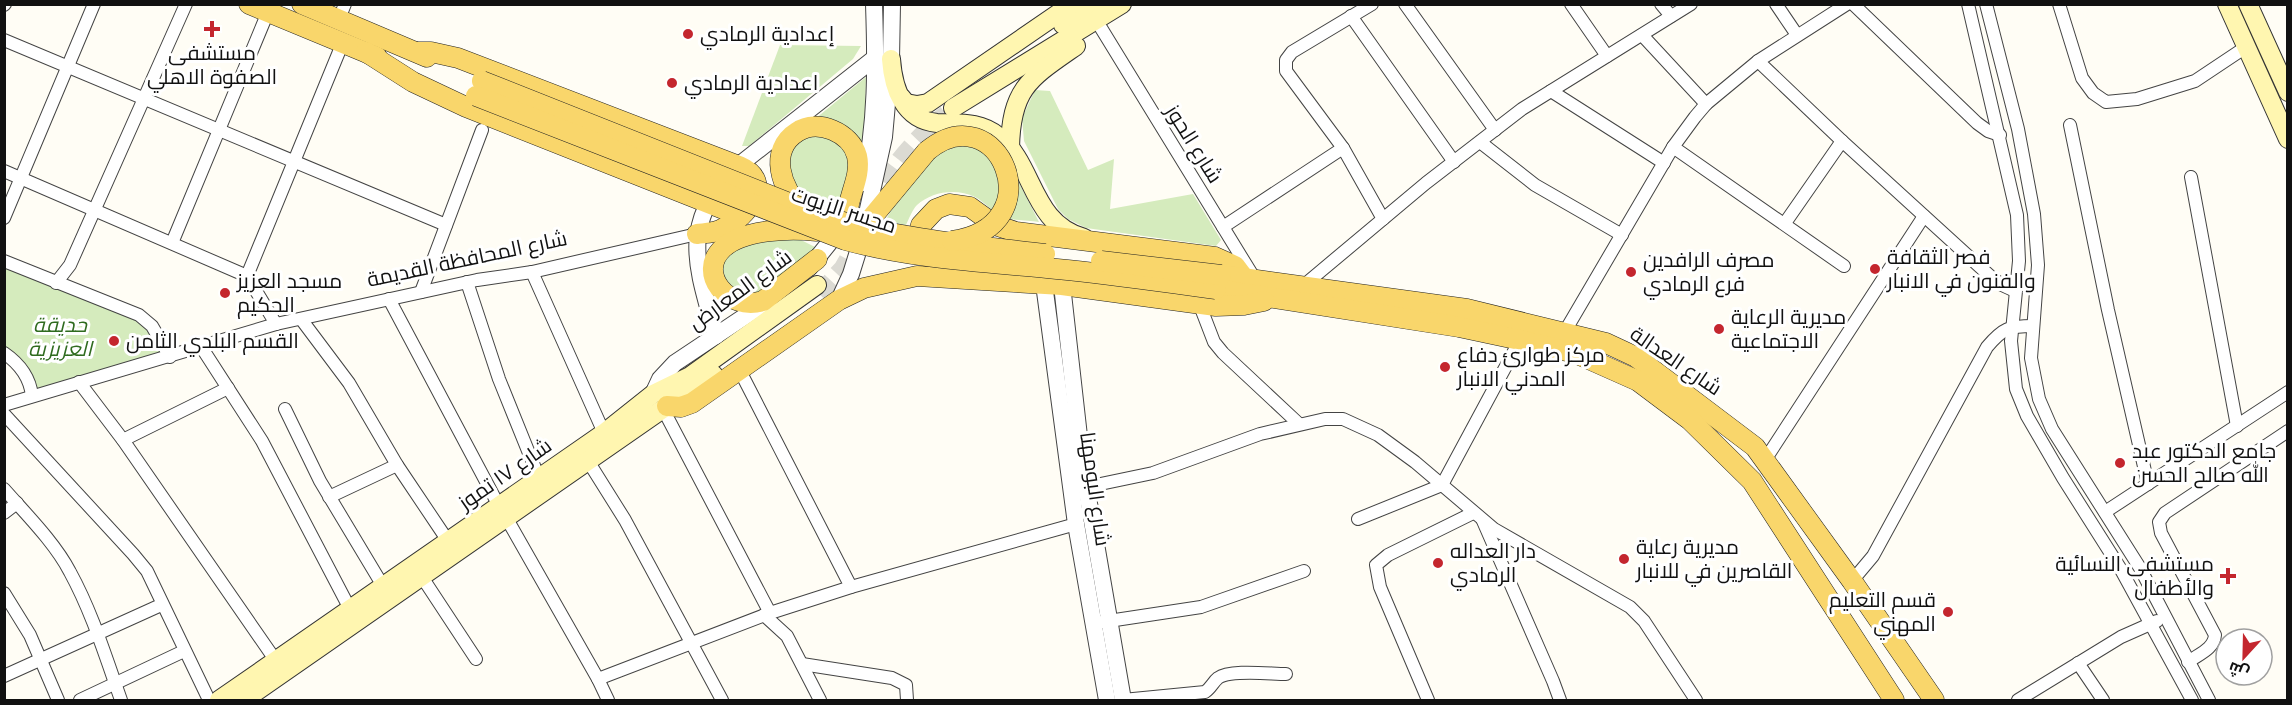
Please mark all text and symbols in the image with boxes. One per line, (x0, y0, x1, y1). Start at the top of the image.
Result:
place label: إعدادية الرمادي (700, 19, 834, 50)
marker: مستشفى الصفوة الاهلي (203, 20, 221, 38)
marker: إعدادية الرمادي (681, 27, 695, 41)
place label: مستشفى الصفوة الاهلي (147, 38, 277, 93)
place label: اعدادية الرمادي (684, 68, 818, 99)
marker: اعدادية الرمادي (665, 76, 679, 90)
street label: شارع الحوز (1158, 98, 1230, 189)
street label: مجسر الزيوت (788, 179, 900, 239)
street label: شارع المحافظة القديمة (364, 223, 570, 294)
street label: شارع المعارض (682, 242, 797, 337)
place label: فصر الثقافة والفنون في الانبار (1886, 242, 2036, 297)
place label: مصرف الرافدين فرع الرمادي (1643, 245, 1774, 300)
marker: فصر الثقافة والفنون في الانبار (1868, 262, 1882, 276)
marker: مصرف الرافدين فرع الرمادي (1624, 265, 1638, 279)
place label: مسجد العزيز الحكيم (236, 266, 342, 319)
marker: مسجد العزيز الحكيم (218, 286, 232, 300)
place label: مديرية الرعاية الاجتماعية (1731, 302, 1846, 354)
park label: حديقة العزيزية (28, 310, 94, 362)
street label: شارع العدالة (1624, 319, 1728, 402)
marker: مديرية الرعاية الاجتماعية (1712, 322, 1726, 336)
place label: القسم البلدي الثامن (126, 326, 299, 357)
marker: القسم البلدي الثامن (107, 334, 121, 348)
place label: مركز طوارئ دفاع المدني الانبار (1456, 340, 1605, 395)
marker: مركز طوارئ دفاع المدني الانبار (1438, 360, 1452, 374)
street label: شارع البومهنا (1073, 430, 1118, 548)
street label: شارع ١٧ تموز (451, 431, 557, 517)
place label: جامع الدكتور عبد الله صالح الحسن (2132, 436, 2276, 489)
marker: جامع الدكتور عبد الله صالح الحسن (2113, 456, 2127, 470)
place label: مديرية رعاية القاصرين في للانبار (1635, 532, 1793, 587)
place label: دار العداله الرمادي (1450, 536, 1536, 591)
place label: مستشفى النسائية والأطفال (2055, 549, 2214, 601)
marker: مديرية رعاية القاصرين في للانبار (1617, 552, 1631, 566)
marker: دار العداله الرمادي (1431, 556, 1445, 570)
marker: مستشفى النسائية والأطفال (2219, 567, 2237, 585)
place label: قسم التعليم المهني (1829, 585, 1936, 640)
marker: قسم التعليم المهني (1941, 605, 1955, 619)
north arrow (2214, 627, 2274, 687)
text: ش (2225, 657, 2252, 685)

